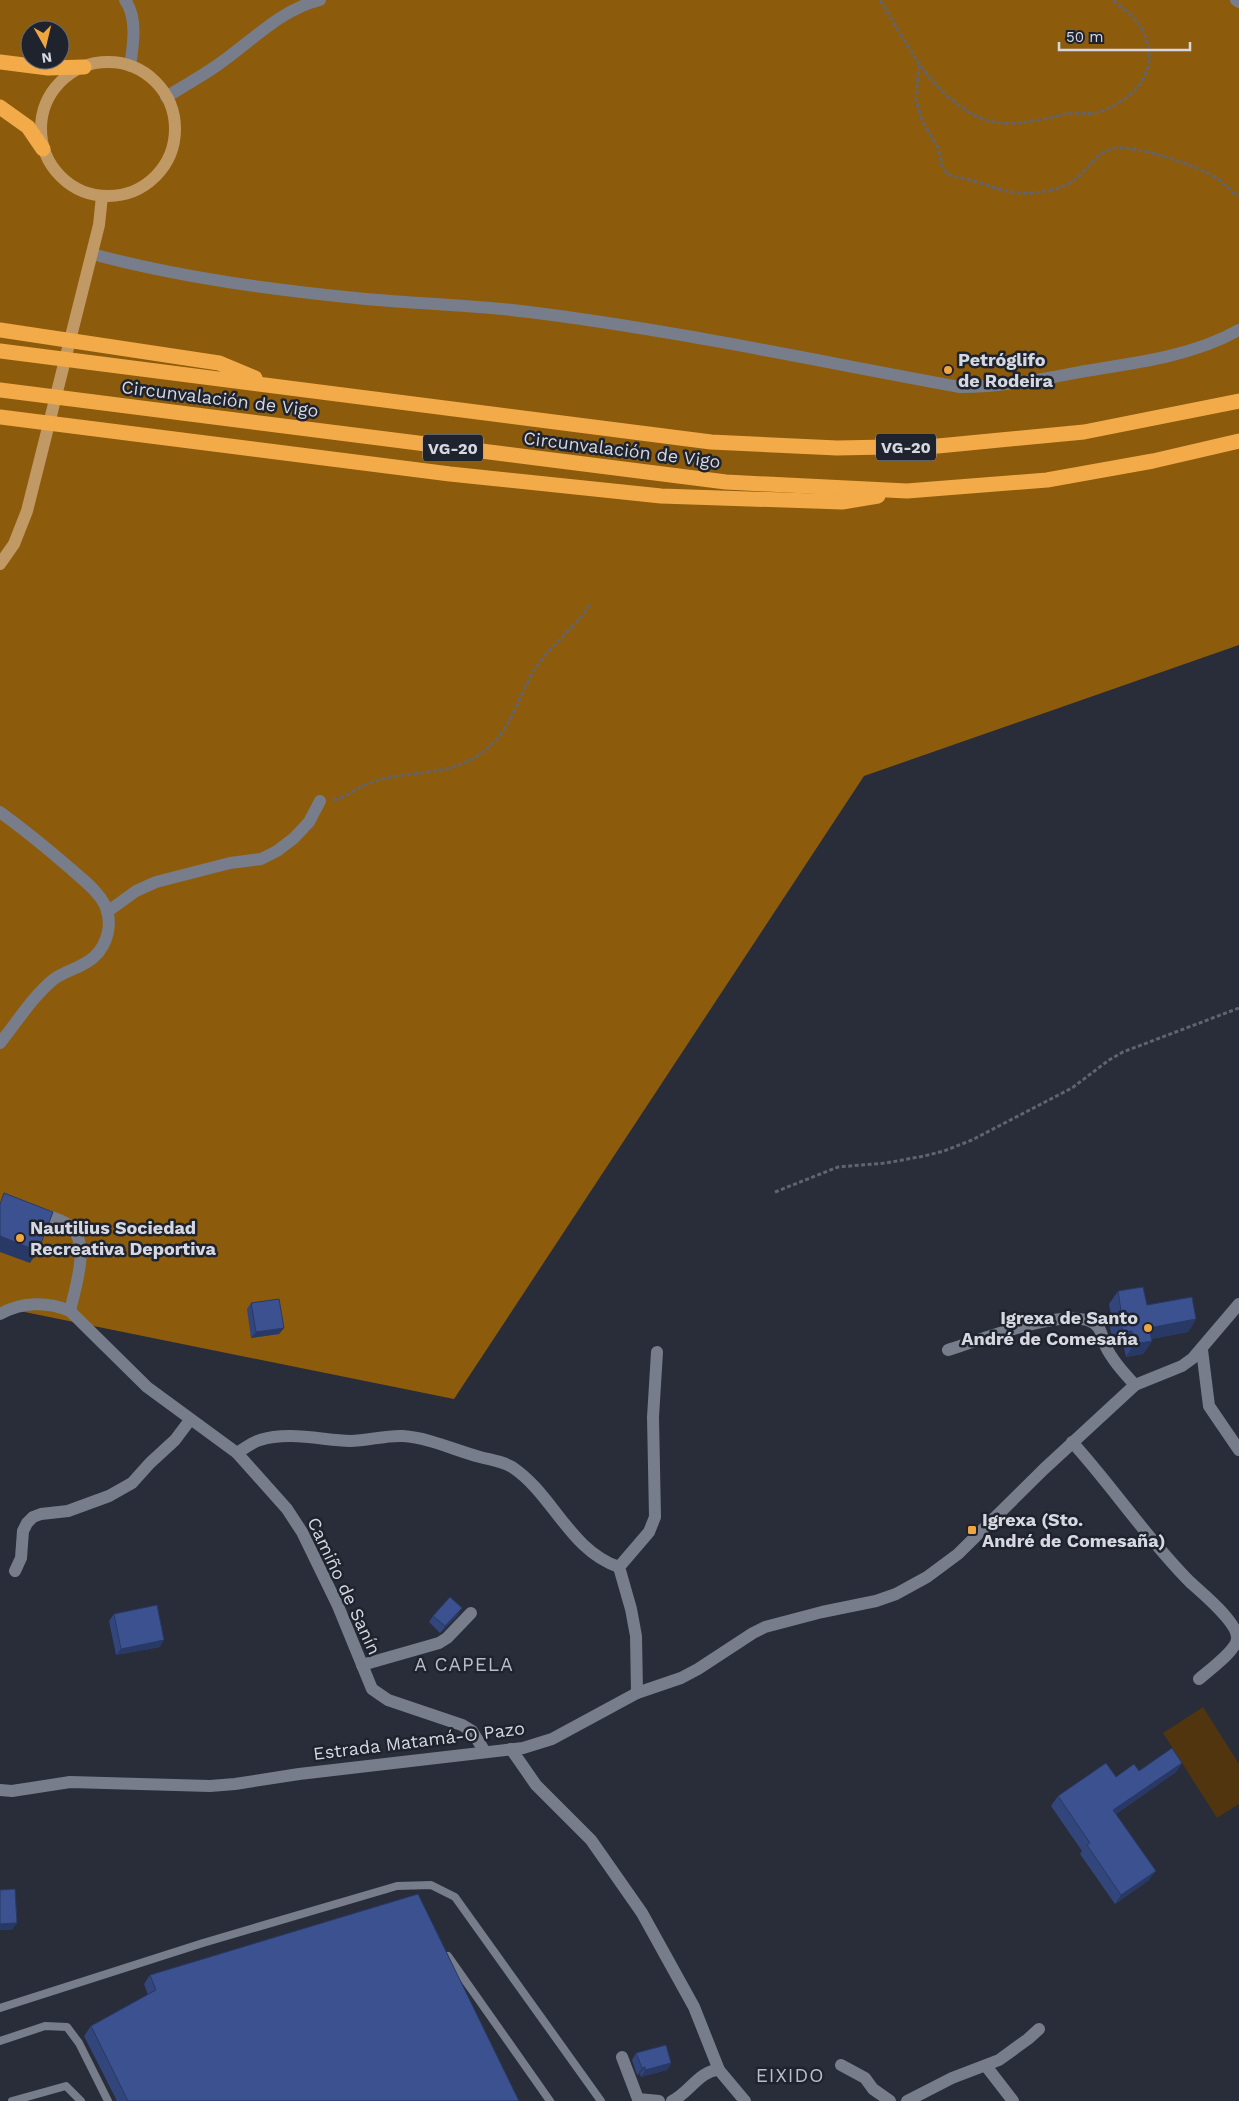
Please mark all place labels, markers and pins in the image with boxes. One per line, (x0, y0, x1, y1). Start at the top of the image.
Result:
place label: Petróglifo de Rodeira (958, 349, 1054, 391)
marker: Petróglifo de Rodeira (942, 364, 954, 376)
place label: Nautilius Sociedad Recreativa Deportiva (30, 1217, 216, 1259)
marker: Nautilius Sociedad Recreativa Deportiva (14, 1232, 26, 1244)
place label: Igrexa de Santo André de Comesaña (961, 1307, 1139, 1349)
marker: Igrexa de Santo André de Comesaña (1142, 1322, 1154, 1334)
place label: Igrexa (Sto. André de Comesaña) (982, 1509, 1166, 1551)
marker: Igrexa (Sto. André de Comesaña) (966, 1524, 978, 1536)

